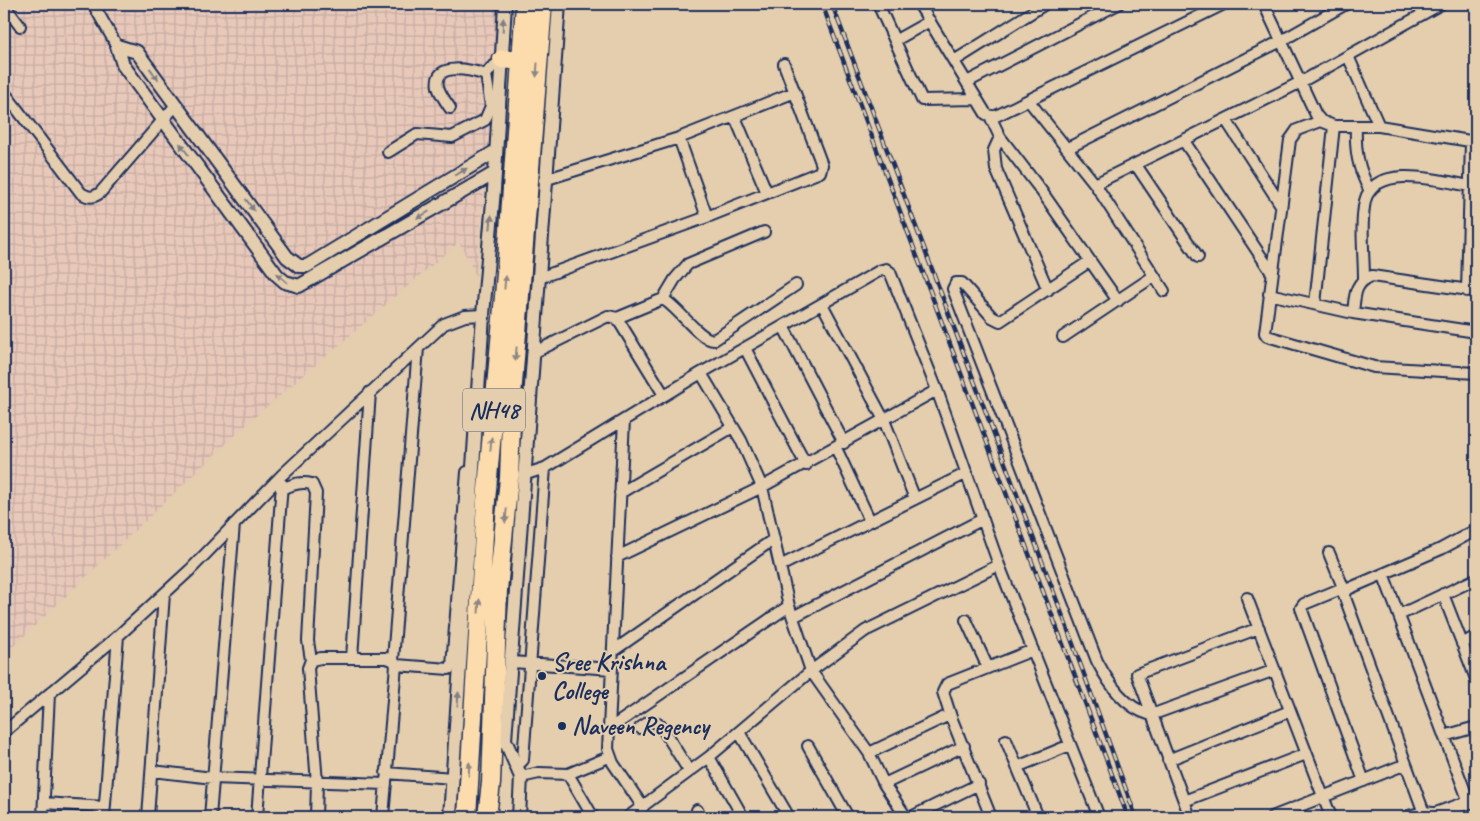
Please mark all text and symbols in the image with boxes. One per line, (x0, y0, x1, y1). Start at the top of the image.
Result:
one-way arrow (500, 17, 508, 33)
one-way arrow (533, 62, 541, 78)
one-way arrow (148, 67, 159, 80)
one-way arrow (178, 143, 189, 156)
one-way arrow (455, 168, 468, 177)
one-way arrow (244, 199, 254, 212)
one-way arrow (416, 210, 429, 219)
one-way arrow (488, 214, 496, 230)
one-way arrow (275, 273, 288, 284)
one-way arrow (501, 274, 509, 290)
one-way arrow (512, 346, 520, 362)
road number: NH48 (463, 388, 525, 432)
one-way arrow (487, 436, 495, 452)
one-way arrow (501, 508, 509, 524)
one-way arrow (475, 598, 483, 614)
place label: Sree Krishna College (552, 646, 667, 707)
marker: Sree Krishna College (536, 670, 548, 682)
one-way arrow (455, 690, 463, 706)
place label: Naveen Regency (572, 710, 711, 742)
marker: Naveen Regency (556, 720, 568, 732)
one-way arrow (466, 760, 474, 776)

